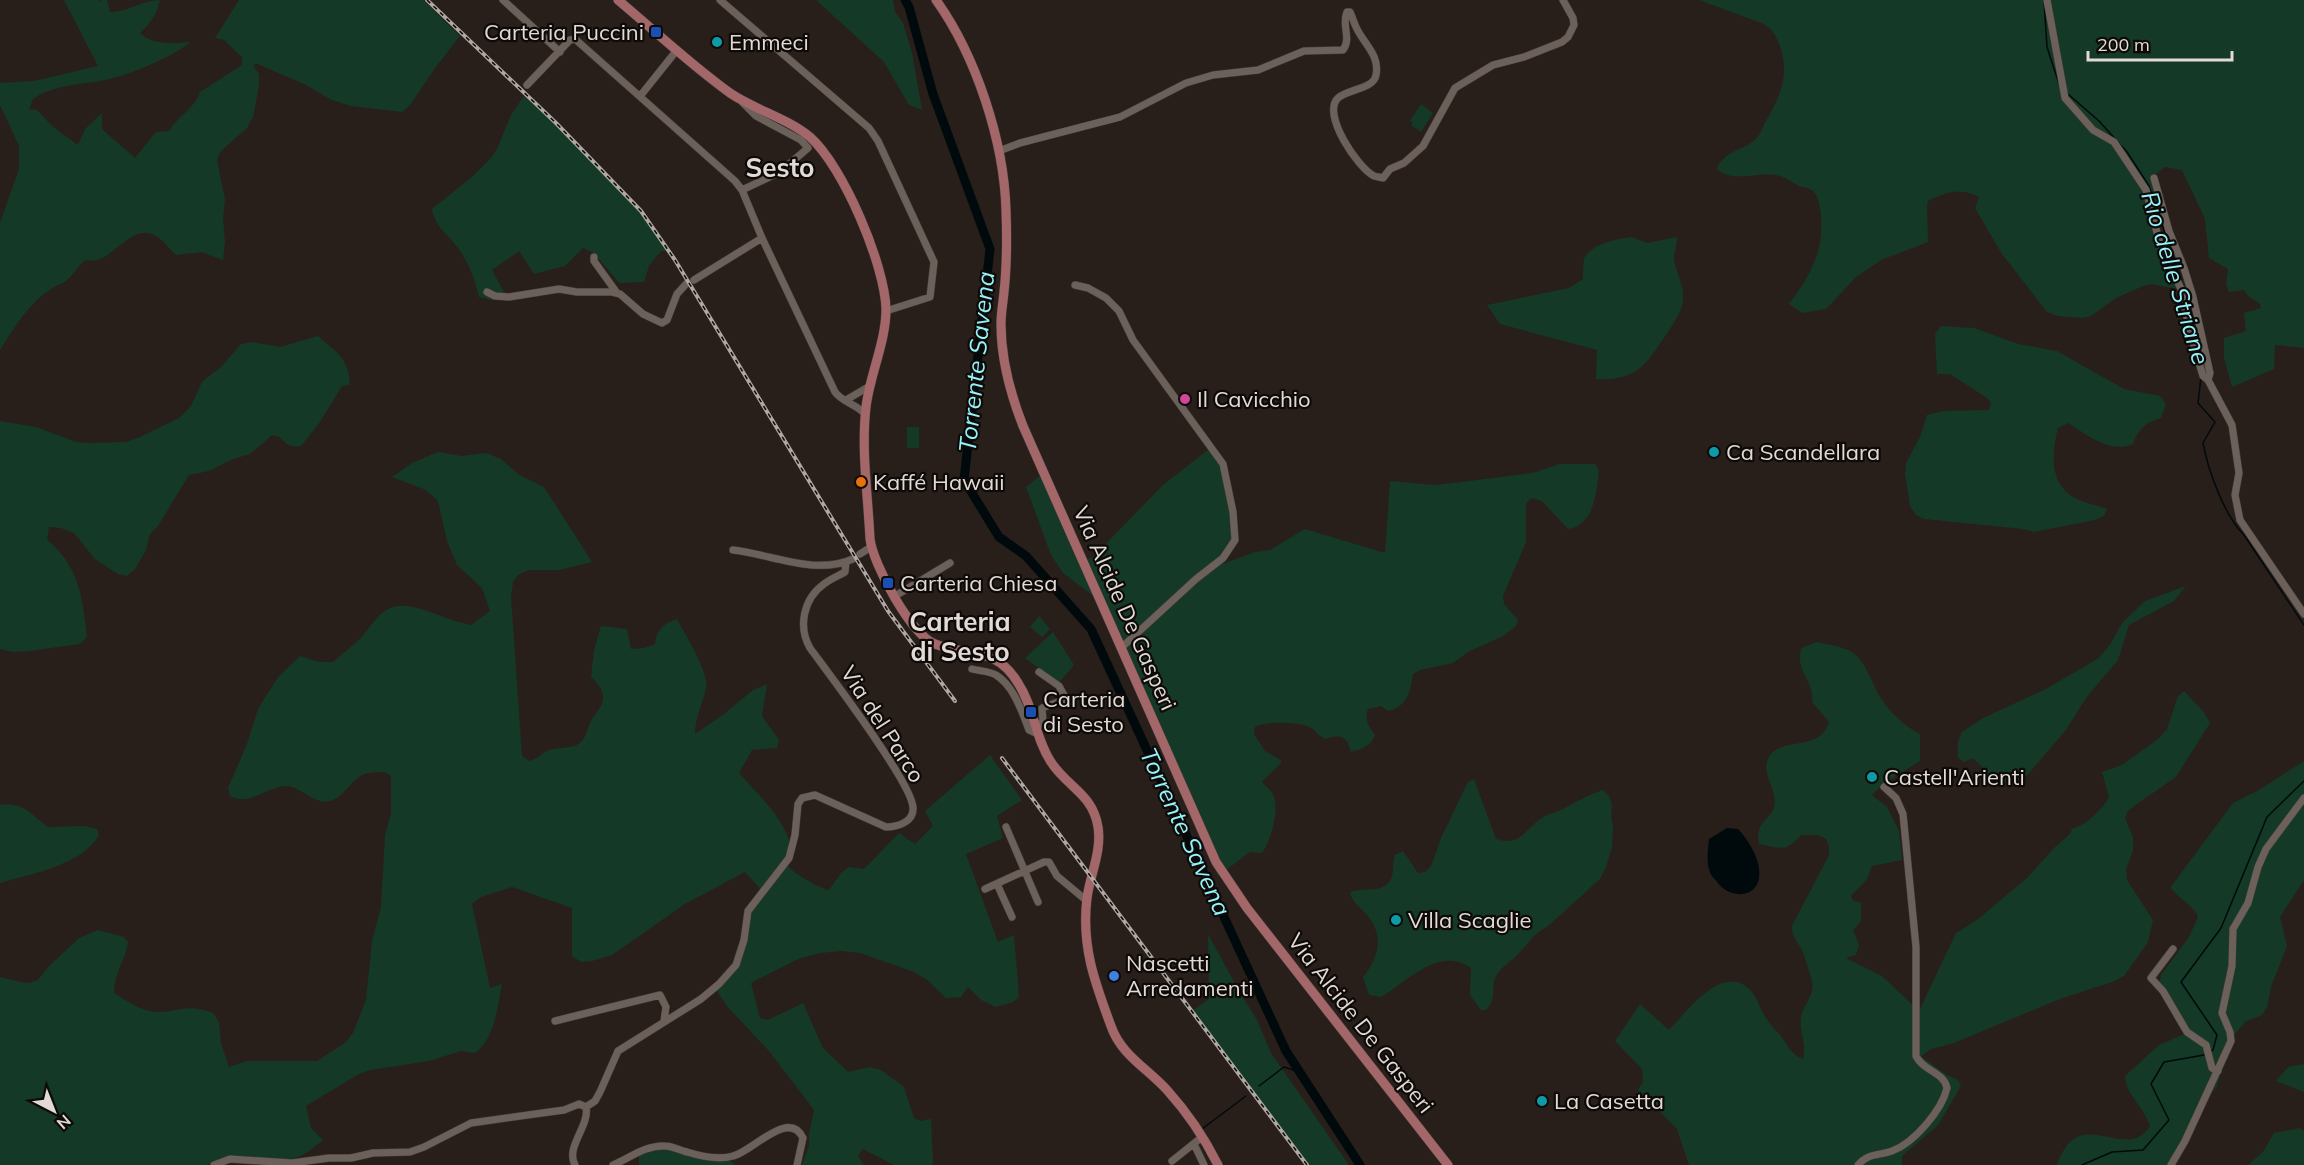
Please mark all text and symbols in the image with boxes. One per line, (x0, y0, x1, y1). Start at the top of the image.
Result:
place label: Carteria Puccini (484, 18, 644, 46)
scale bar (2088, 24, 2232, 62)
marker: Carteria Puccini (649, 25, 663, 39)
place label: Emmeci (729, 28, 809, 56)
text: 200 m (2097, 33, 2150, 56)
marker: Emmeci (710, 35, 724, 49)
district label: Sesto (745, 151, 815, 184)
water label: Rio delle Striane (2135, 187, 2217, 368)
water label: Torrente Savena (952, 270, 1000, 454)
place label: Il Cavicchio (1197, 385, 1311, 413)
marker: Il Cavicchio (1178, 392, 1192, 406)
place label: Ca Scandellara (1726, 438, 1880, 466)
marker: Ca Scandellara (1707, 445, 1721, 459)
place label: Kaffé Hawaii (873, 468, 1005, 496)
marker: Kaffé Hawaii (854, 475, 868, 489)
street label: Via Alcide De Gasperi (1067, 501, 1183, 715)
place label: Carteria Chiesa (900, 569, 1057, 597)
marker: Carteria Chiesa (881, 576, 895, 590)
district label: Carteria di Sesto (909, 605, 1011, 668)
street label: Via del Parco (835, 660, 931, 788)
place label: Carteria di Sesto (1043, 685, 1125, 738)
marker: Carteria di Sesto (1024, 705, 1038, 719)
water label: Torrente Savena (1134, 743, 1238, 920)
place label: Castell'Arienti (1884, 763, 2025, 791)
marker: Castell'Arienti (1865, 770, 1879, 784)
place label: Villa Scaglie (1408, 906, 1531, 934)
marker: Villa Scaglie (1389, 913, 1403, 927)
street label: Via Alcide De Gasperi (1282, 927, 1440, 1119)
place label: Nascetti Arredamenti (1126, 949, 1253, 1002)
marker: Nascetti Arredamenti (1107, 969, 1121, 983)
north arrow (24, 1081, 84, 1141)
place label: La Casetta (1554, 1087, 1664, 1115)
marker: La Casetta (1535, 1094, 1549, 1108)
text: N (53, 1111, 75, 1134)

